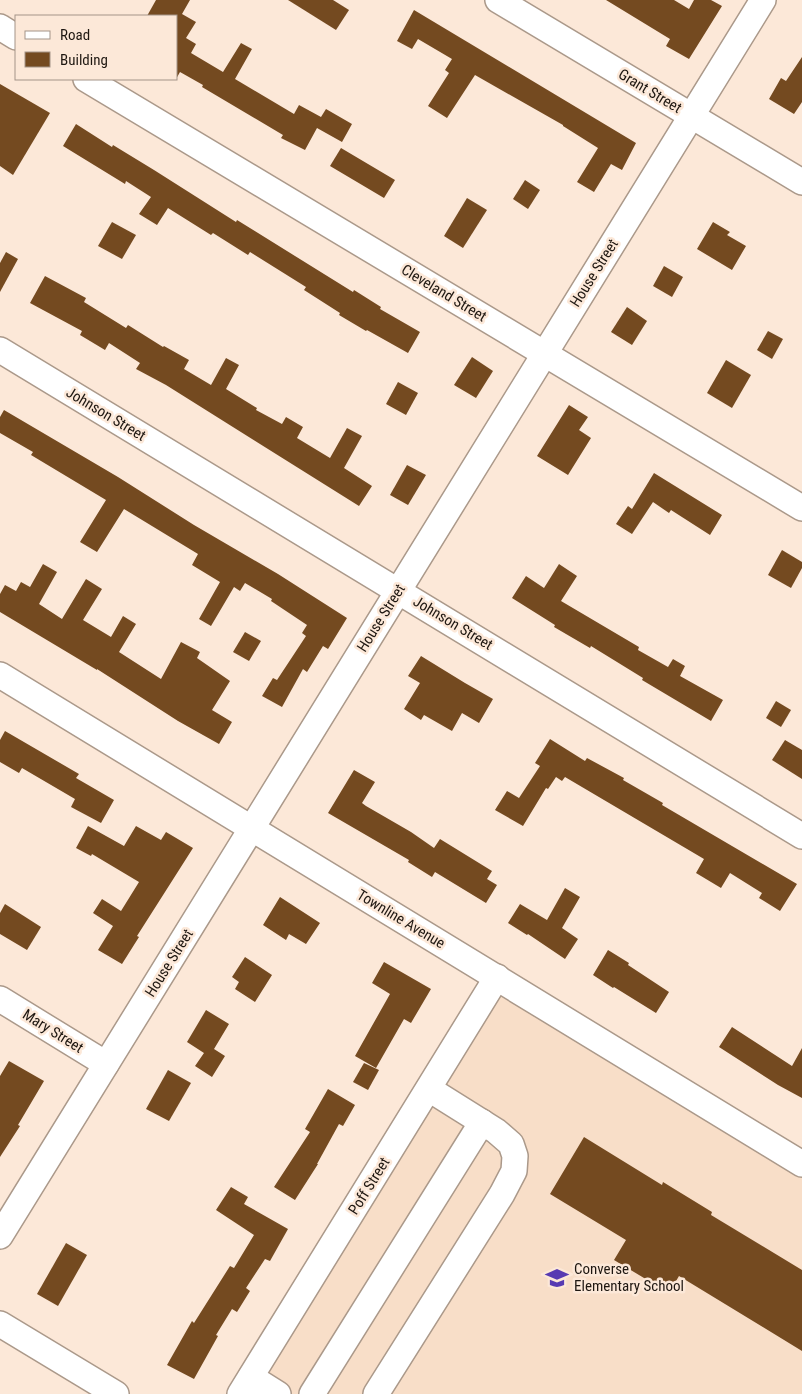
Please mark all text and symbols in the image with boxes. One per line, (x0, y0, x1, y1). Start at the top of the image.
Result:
legend (15, 15, 178, 80)
text: Road (60, 26, 90, 44)
text: Building (60, 51, 108, 69)
street label: Grant Street (615, 65, 685, 117)
street label: House Street (566, 236, 622, 310)
street label: Cleveland Street (398, 261, 490, 325)
street label: Johnson Street (63, 383, 149, 445)
street label: House Street (353, 581, 409, 655)
street label: Johnson Street (410, 592, 496, 654)
street label: Townline Avenue (354, 886, 448, 952)
street label: House Street (141, 926, 197, 1000)
street label: Mary Street (19, 1005, 87, 1057)
street label: Poff Street (344, 1154, 394, 1218)
place label: Converse Elementary School (574, 1260, 684, 1295)
school or university icon: Converse Elementary School (544, 1265, 570, 1291)

